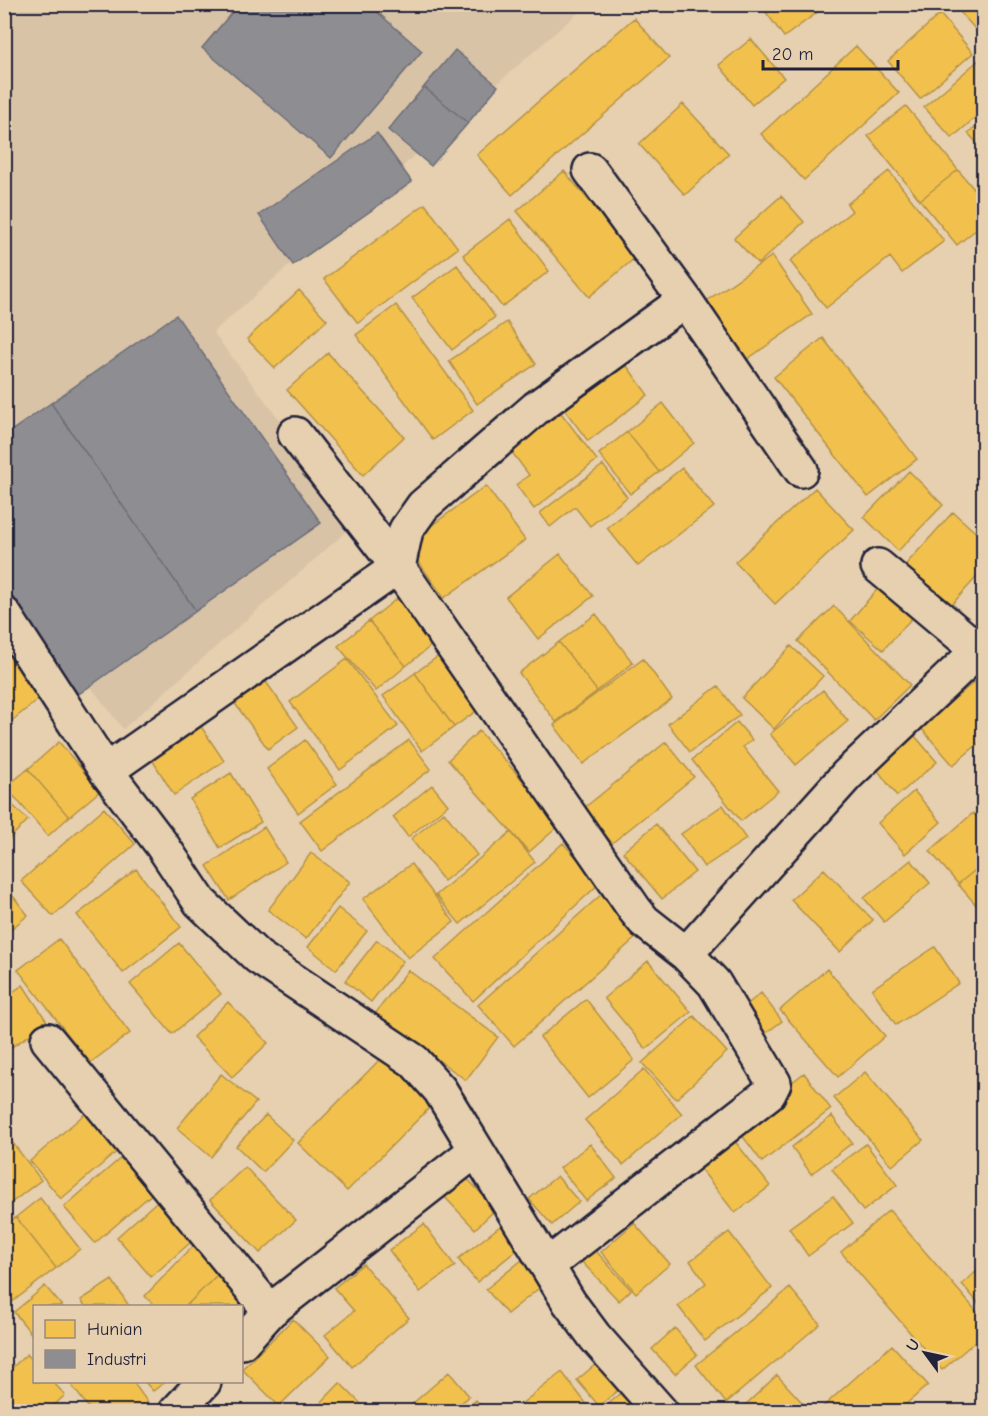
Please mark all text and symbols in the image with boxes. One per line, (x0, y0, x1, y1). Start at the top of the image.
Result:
scale bar (763, 33, 898, 71)
text: 20 m (772, 44, 813, 65)
legend (33, 1305, 243, 1383)
text: Hunian (87, 1319, 143, 1340)
north arrow (895, 1323, 955, 1383)
text: U (903, 1336, 924, 1355)
text: Industri (87, 1349, 147, 1370)

